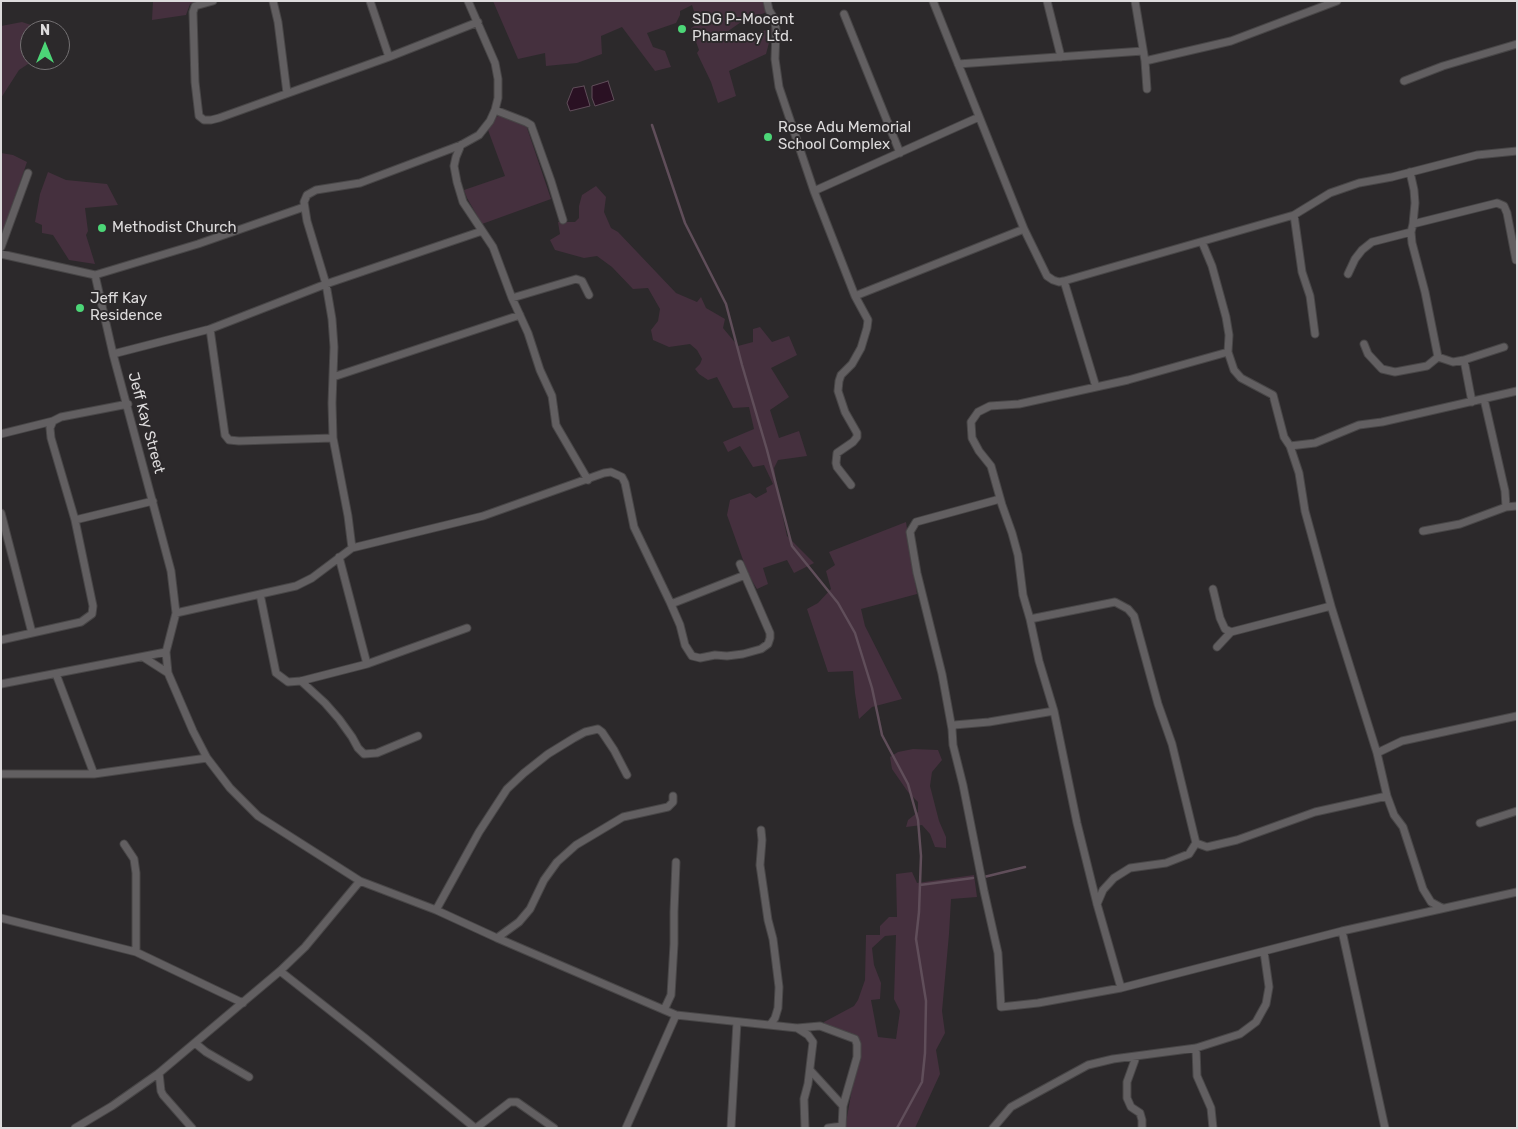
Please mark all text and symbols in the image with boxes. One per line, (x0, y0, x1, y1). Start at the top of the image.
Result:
place label: SDG P-Mocent Pharmacy Ltd. (692, 11, 794, 46)
north arrow (20, 20, 70, 70)
text: N (40, 22, 50, 39)
marker: SDG P-Mocent Pharmacy Ltd. (676, 23, 688, 35)
place label: Rose Adu Memorial School Complex (778, 119, 911, 154)
marker: Rose Adu Memorial School Complex (762, 131, 774, 143)
place label: Methodist Church (112, 219, 237, 237)
marker: Methodist Church (96, 222, 108, 234)
place label: Jeff Kay Residence (90, 290, 163, 325)
marker: Jeff Kay Residence (74, 302, 86, 314)
street label: Jeff Kay Street (124, 370, 168, 476)

